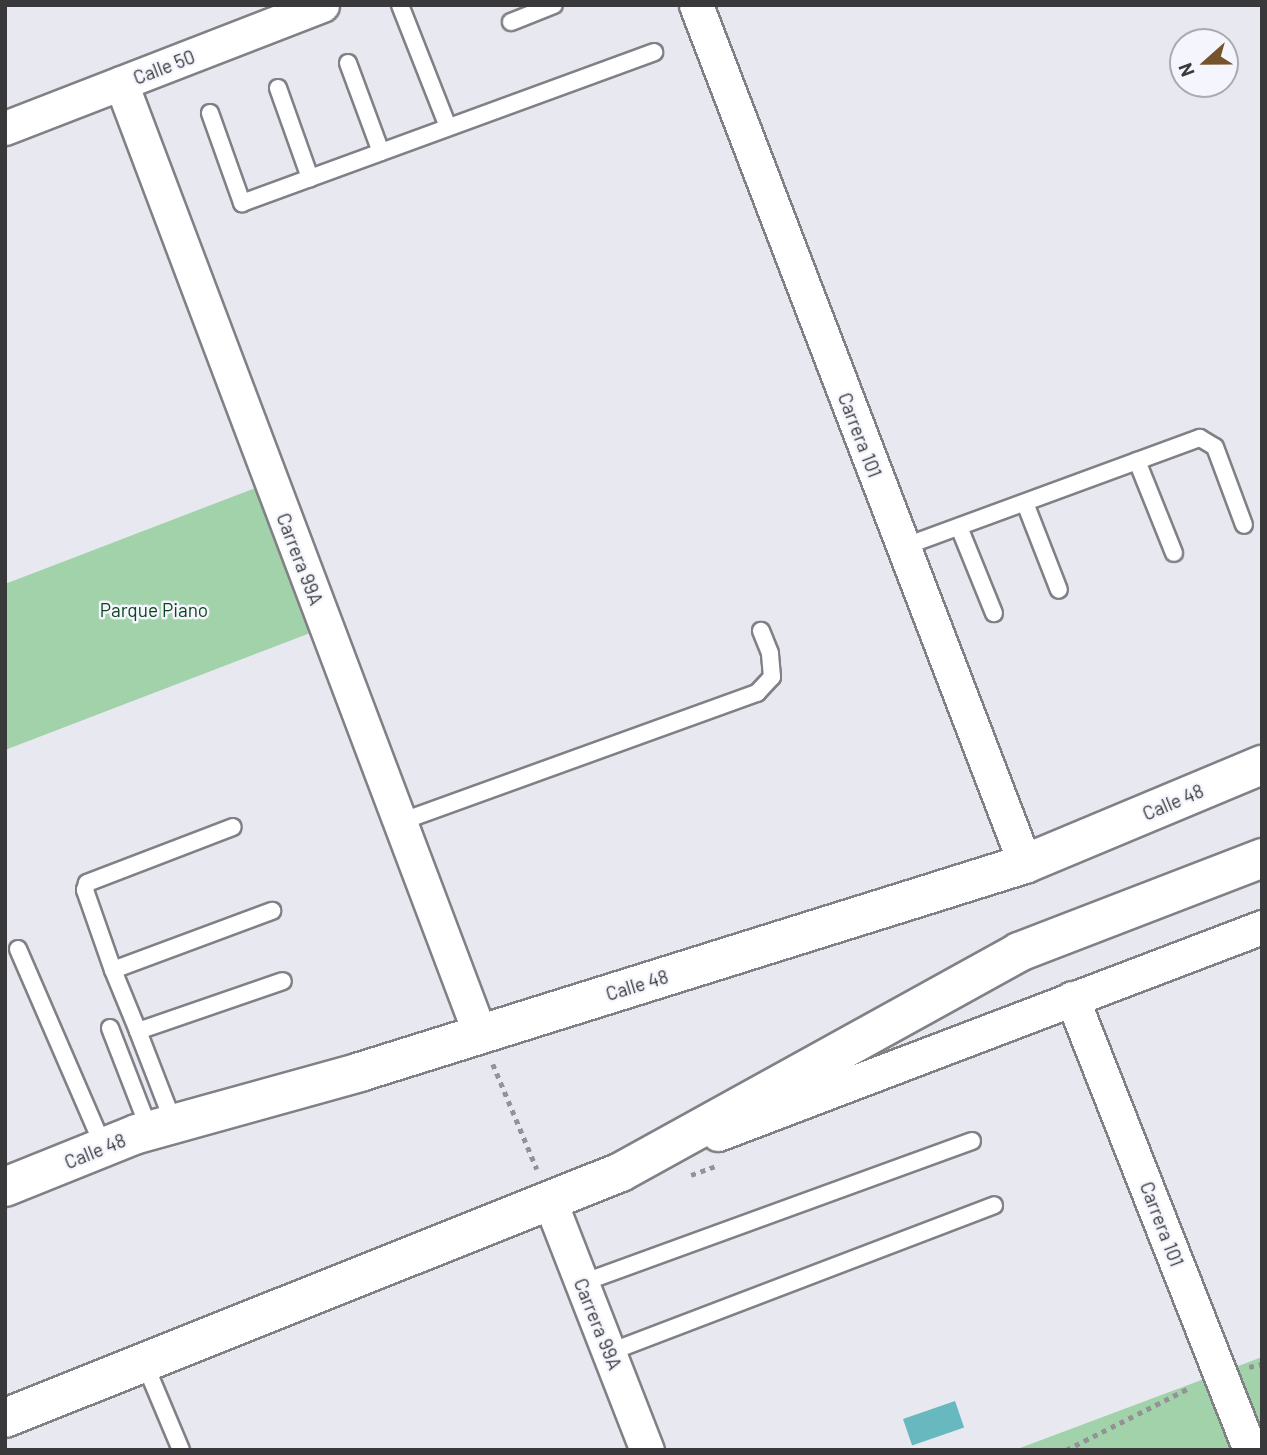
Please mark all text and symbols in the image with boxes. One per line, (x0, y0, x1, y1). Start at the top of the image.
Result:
north arrow (1169, 28, 1239, 98)
street label: Calle 50 (130, 45, 198, 89)
text: N (1173, 60, 1199, 80)
street label: Carrera 101 (833, 389, 887, 481)
street label: Carrera 99A (272, 510, 328, 608)
park label: Parque Piano (100, 599, 208, 621)
street label: Calle 48 (1139, 779, 1207, 825)
street label: Calle 48 (603, 965, 671, 1005)
street label: Calle 48 (61, 1128, 129, 1174)
street label: Carrera 101 (1135, 1178, 1189, 1270)
street label: Carrera 99A (569, 1275, 627, 1373)

